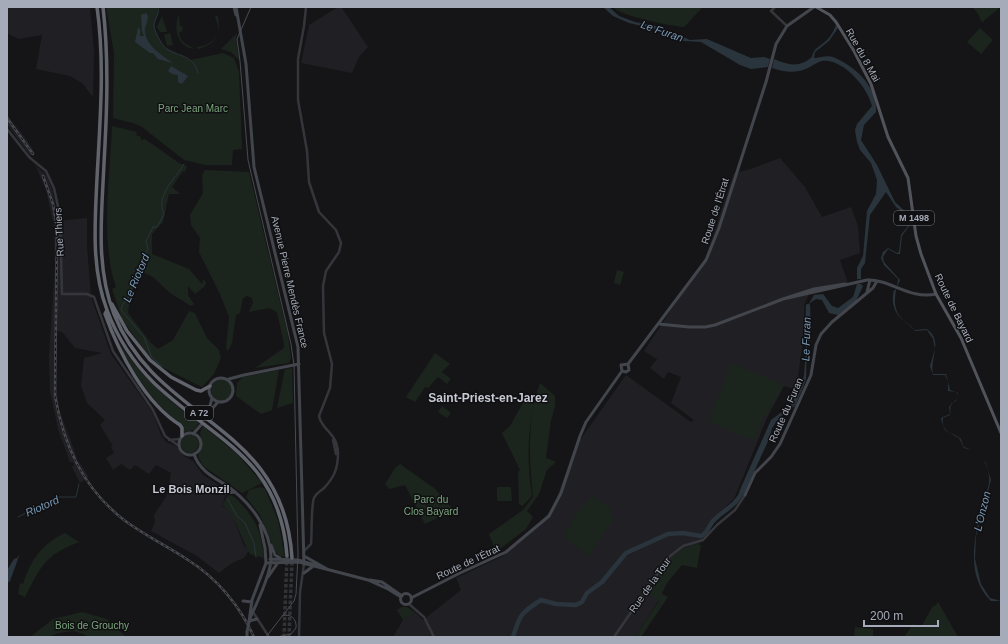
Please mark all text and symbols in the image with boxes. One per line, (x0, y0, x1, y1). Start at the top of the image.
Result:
water label: Le Furan (639, 18, 685, 44)
street label: Rue du 8 Mai (844, 26, 882, 84)
park label: Parc Jean Marc (158, 103, 228, 114)
street label: Route de l'Étrat (698, 176, 731, 245)
street label: Rue Thiers (52, 207, 66, 257)
road number: M 1498 (894, 211, 934, 225)
street label: Avenue Pierre Mendès France (269, 215, 311, 350)
water label: Le Riotord (121, 251, 152, 304)
street label: Route de Bayard (933, 272, 975, 344)
water label: Le Furan (799, 317, 813, 361)
street label: Route du Furan (767, 376, 805, 444)
district label: Saint-Priest-en-Jarez (428, 391, 548, 405)
road number: A 72 (185, 406, 213, 420)
district label: Le Bois Monzil (153, 483, 230, 495)
water label: L'Onzon (971, 490, 993, 532)
water label: Riotord (23, 493, 61, 519)
park label: Parc du Clos Bayard (404, 494, 458, 517)
street label: Route de l'Étrat (434, 542, 502, 581)
street label: Rue de la Tour (627, 555, 673, 615)
scale bar (864, 602, 938, 628)
text: 200 m (870, 609, 903, 623)
park label: Bois de Grouchy (55, 620, 129, 631)

